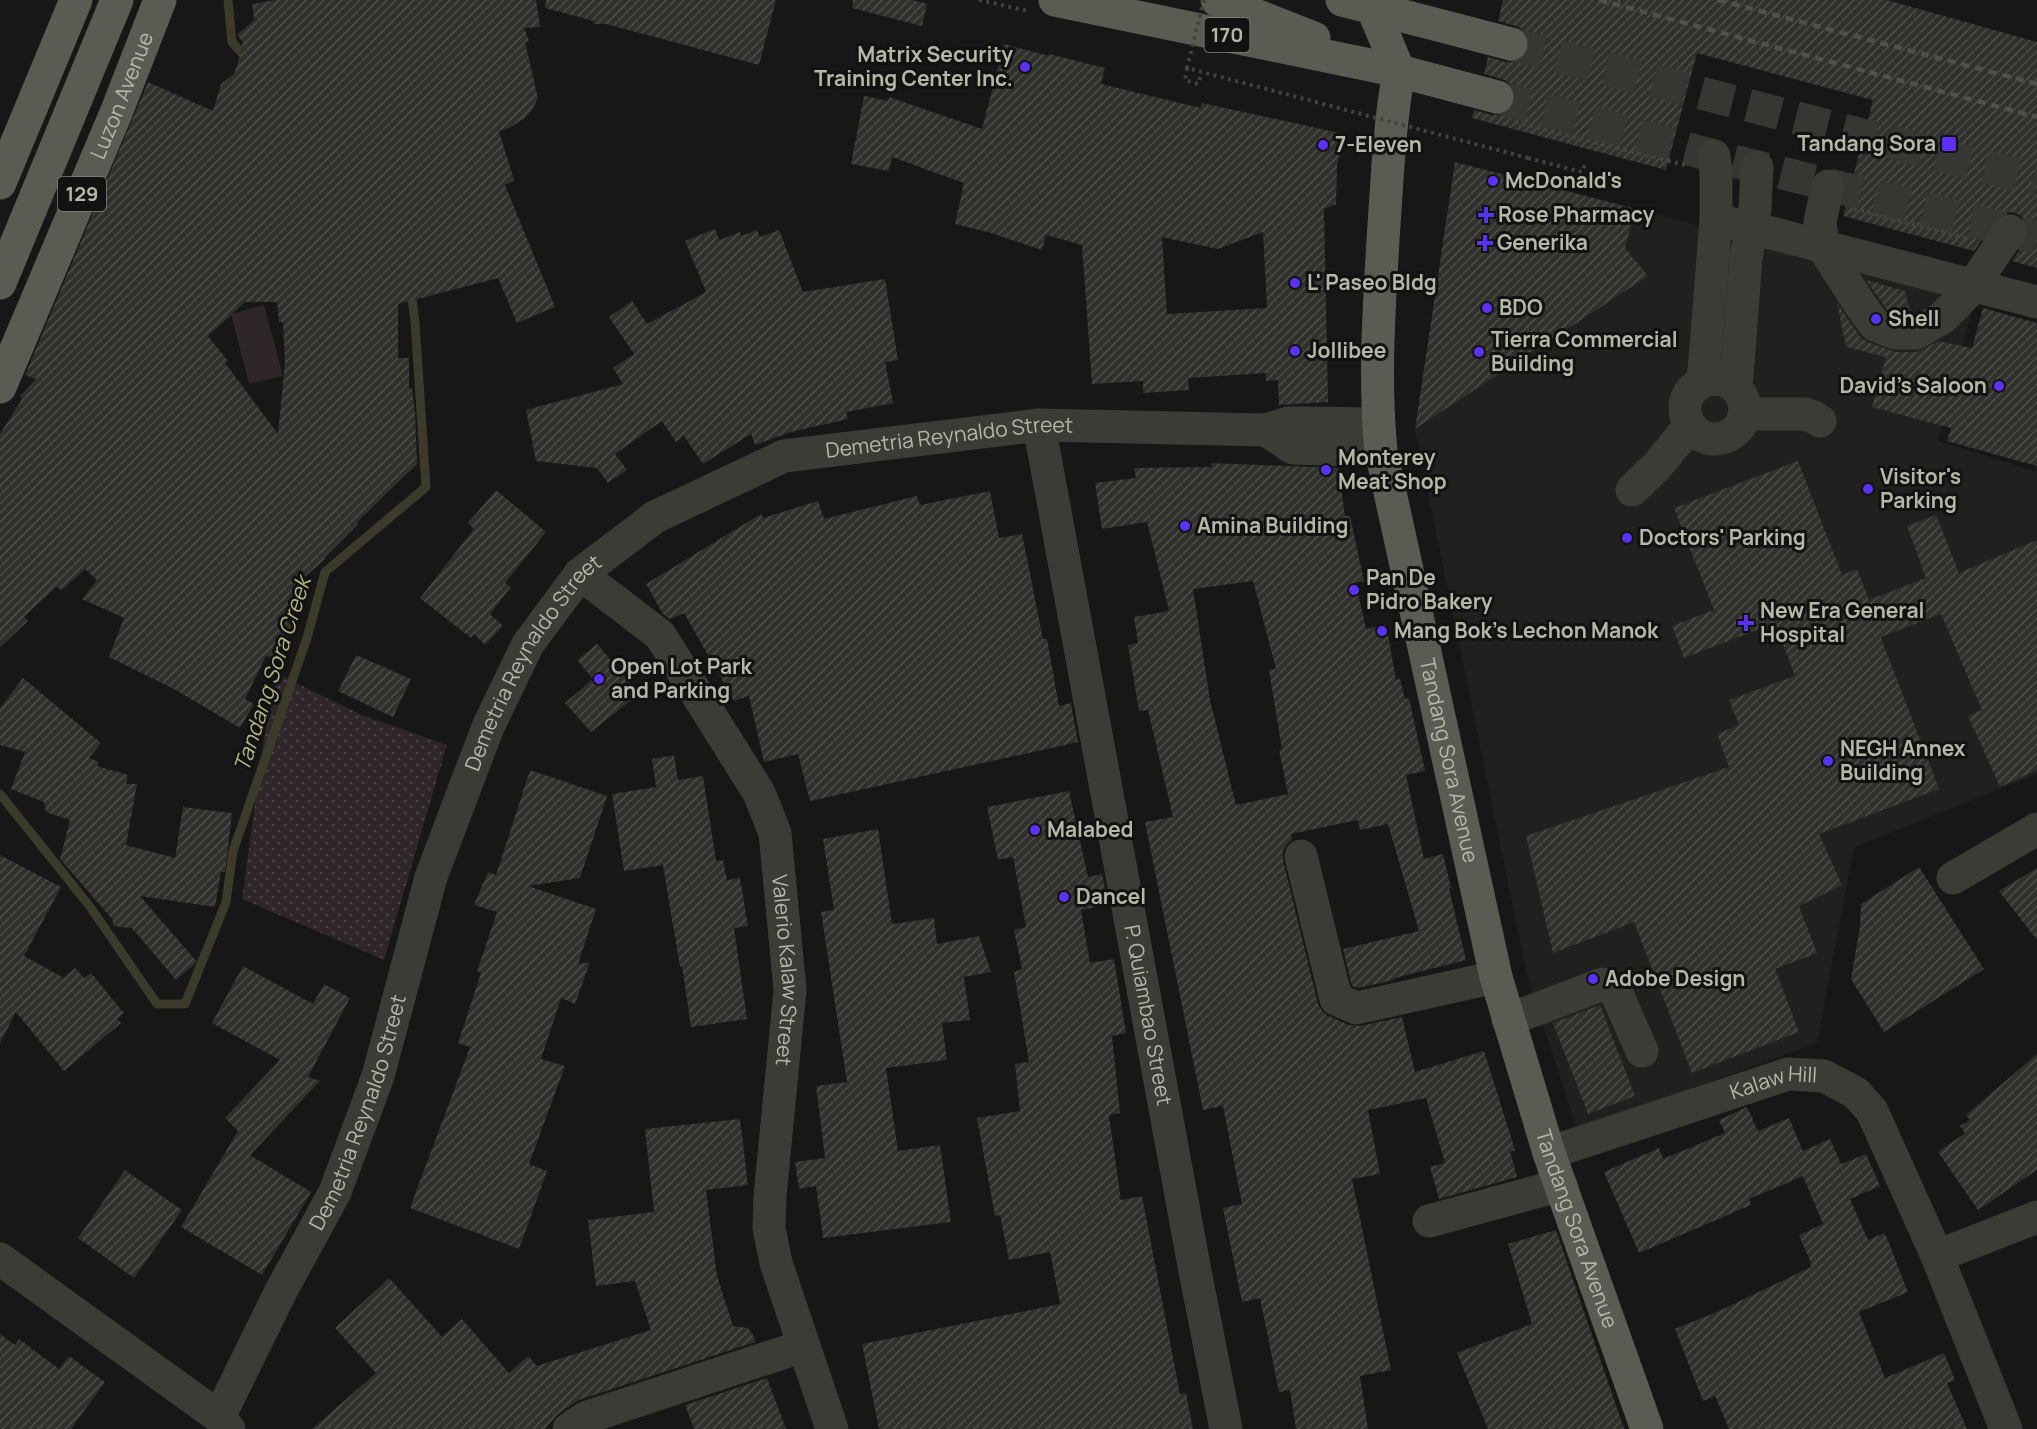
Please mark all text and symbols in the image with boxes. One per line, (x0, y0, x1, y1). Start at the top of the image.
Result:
road number: 170 (1204, 18, 1250, 52)
street label: Luzon Avenue (83, 28, 159, 163)
place label: Matrix Security Training Center Inc. (814, 40, 1013, 92)
marker: Matrix Security Training Center Inc. (1018, 60, 1032, 74)
place label: Tandang Sora (1797, 129, 1936, 157)
place label: 7-Eleven (1335, 130, 1422, 158)
marker: Tandang Sora (1940, 135, 1958, 153)
marker: 7-Eleven (1316, 138, 1330, 152)
place label: McDonald's (1505, 166, 1622, 194)
marker: McDonald's (1486, 174, 1500, 188)
road number: 129 (58, 177, 106, 211)
place label: Rose Pharmacy (1498, 200, 1654, 228)
marker: Rose Pharmacy (1479, 208, 1493, 222)
place label: Generika (1497, 228, 1588, 256)
marker: Generika (1478, 236, 1492, 250)
place label: L' Paseo Bldg (1307, 268, 1437, 296)
marker: L' Paseo Bldg (1288, 276, 1302, 290)
place label: BDO (1499, 293, 1543, 321)
marker: BDO (1480, 301, 1494, 315)
place label: Shell (1888, 304, 1939, 332)
marker: Shell (1869, 312, 1883, 326)
place label: Tierra Commercial Building (1491, 325, 1678, 377)
place label: Jollibee (1307, 336, 1386, 364)
marker: Jollibee (1288, 344, 1302, 358)
marker: Tierra Commercial Building (1472, 345, 1486, 359)
place label: David's Saloon (1839, 371, 1987, 399)
marker: David's Saloon (1992, 379, 2006, 393)
street label: Demetria Reynaldo Street (824, 410, 1073, 464)
place label: Monterey Meat Shop (1338, 443, 1447, 495)
place label: Visitor's Parking (1880, 462, 1961, 514)
marker: Monterey Meat Shop (1319, 463, 1333, 477)
marker: Visitor's Parking (1861, 482, 1875, 496)
place label: Amina Building (1197, 511, 1348, 539)
marker: Amina Building (1178, 519, 1192, 533)
place label: Doctors' Parking (1639, 523, 1806, 551)
marker: Doctors' Parking (1620, 531, 1634, 545)
street label: Demetria Reynaldo Street (458, 548, 607, 775)
place label: Pan De Pidro Bakery (1366, 563, 1493, 615)
water label: Tandang Sora Creek (226, 570, 319, 775)
marker: Pan De Pidro Bakery (1347, 583, 1361, 597)
place label: New Era General Hospital (1760, 596, 1924, 648)
marker: New Era General Hospital (1737, 614, 1755, 632)
place label: Mang Bok's Lechon Manok (1394, 616, 1659, 644)
marker: Mang Bok's Lechon Manok (1375, 624, 1389, 638)
place label: Open Lot Park and Parking (611, 652, 752, 704)
street label: Tandang Sora Avenue (1414, 655, 1486, 865)
marker: Open Lot Park and Parking (592, 672, 606, 686)
place label: NEGH Annex Building (1840, 734, 1966, 786)
marker: NEGH Annex Building (1821, 754, 1835, 768)
place label: Malabed (1047, 815, 1134, 843)
marker: Malabed (1028, 823, 1042, 837)
street label: Valerio Kalaw Street (766, 873, 805, 1067)
place label: Dancel (1076, 882, 1146, 910)
marker: Dancel (1057, 890, 1071, 904)
street label: P. Quiambao Street (1118, 922, 1179, 1108)
place label: Adobe Design (1605, 964, 1745, 992)
marker: Adobe Design (1586, 972, 1600, 986)
street label: Demetria Reynaldo Street (302, 991, 412, 1235)
street label: Kalaw Hill (1726, 1059, 1818, 1105)
street label: Tandang Sora Avenue (1530, 1126, 1625, 1332)

